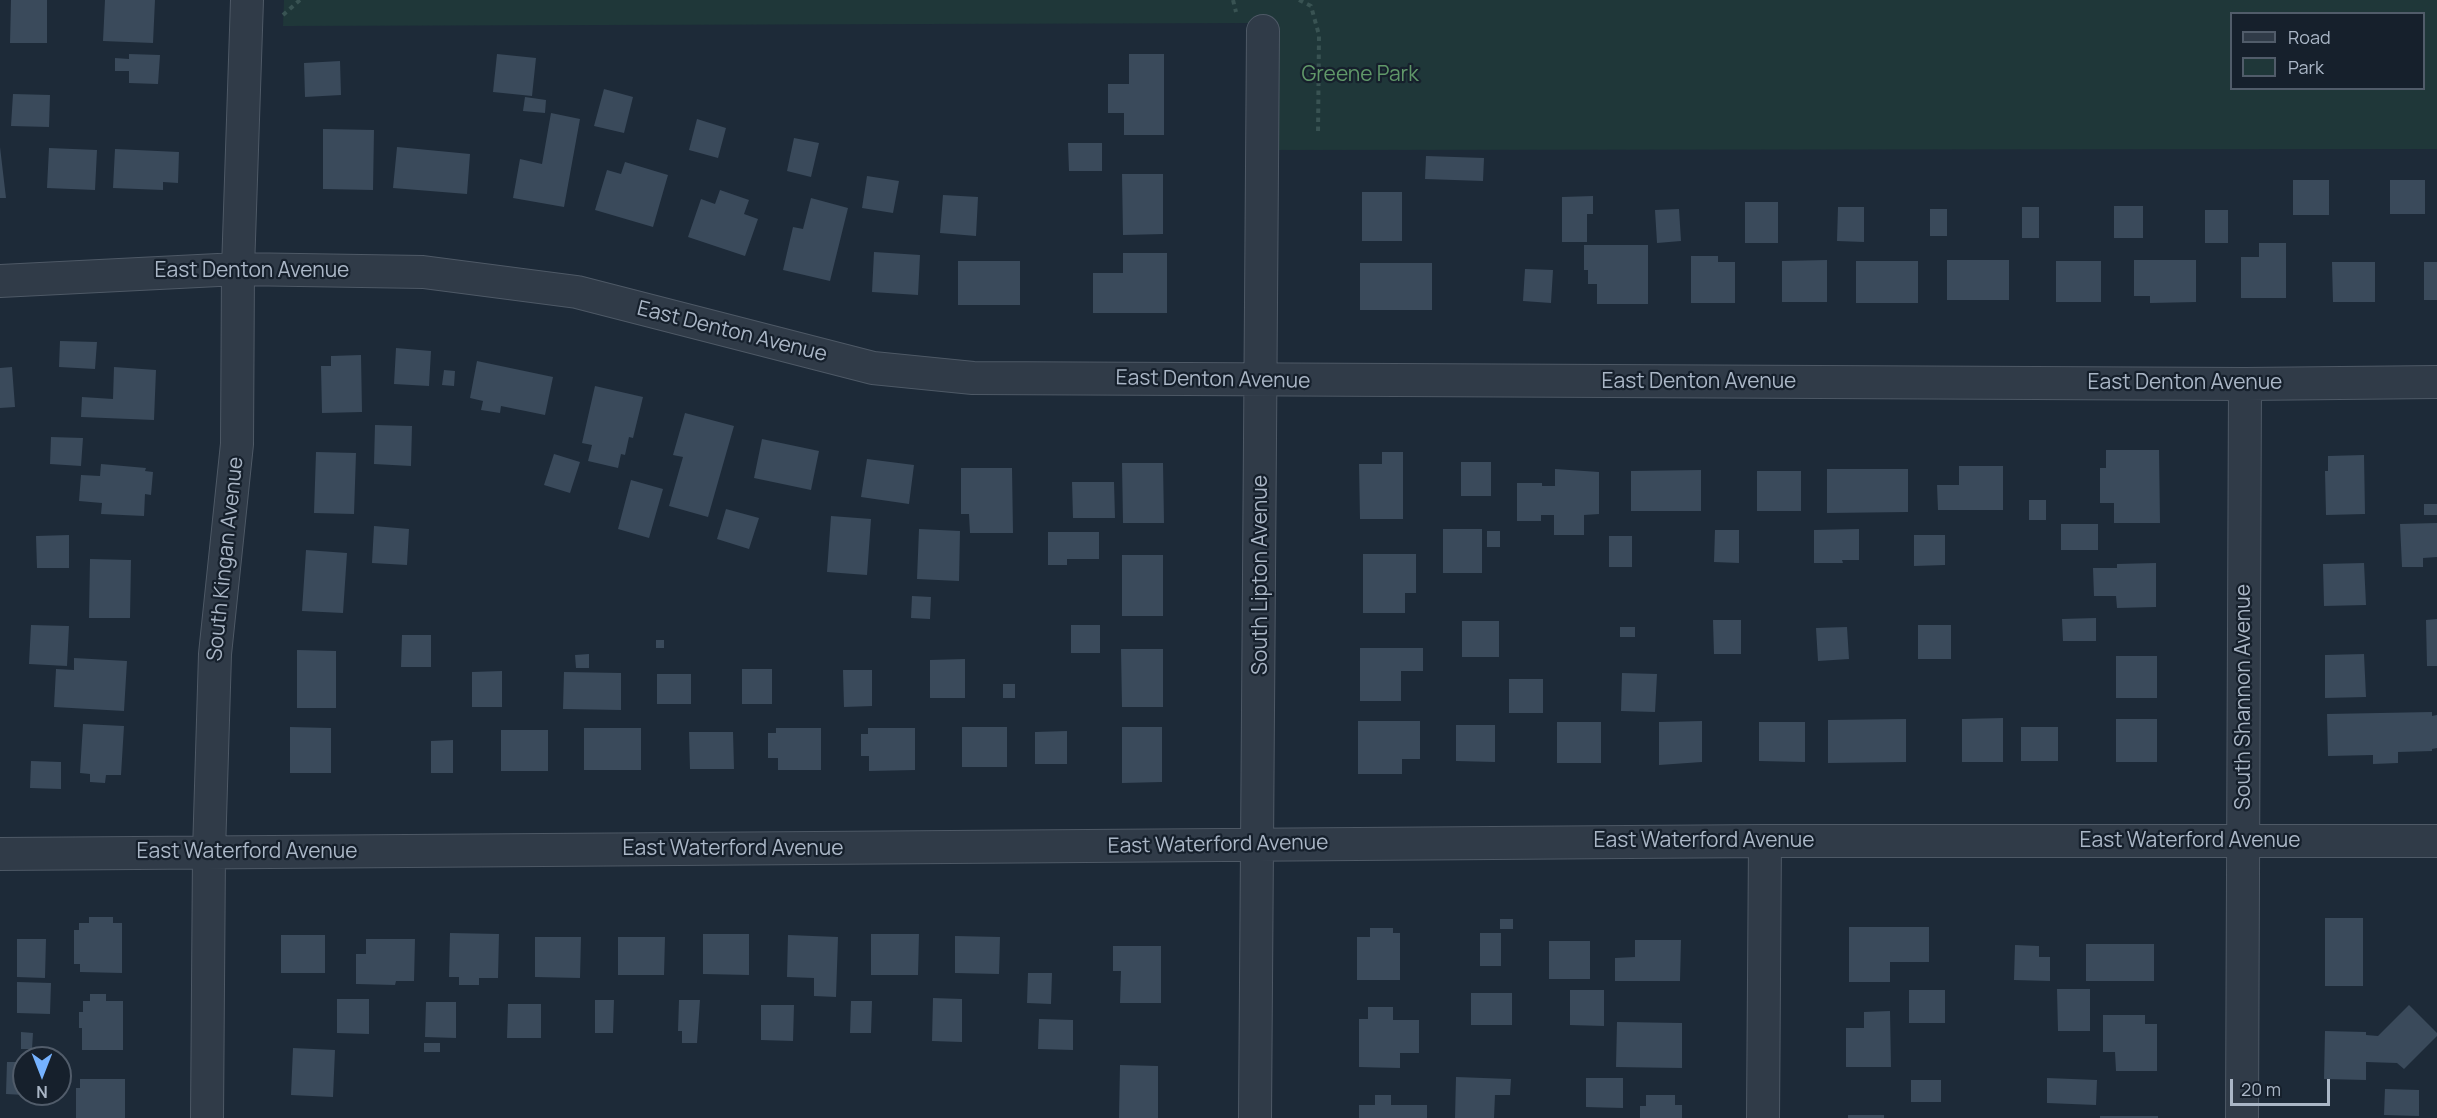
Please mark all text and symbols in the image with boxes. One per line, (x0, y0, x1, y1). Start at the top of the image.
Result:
legend (2230, 12, 2425, 90)
text: Road (2288, 25, 2331, 49)
text: Park (2288, 55, 2324, 79)
park label: Greene Park (1301, 62, 1419, 88)
street label: East Denton Avenue (155, 258, 349, 284)
street label: East Denton Avenue (634, 296, 830, 368)
street label: East Denton Avenue (1115, 366, 1311, 394)
street label: East Denton Avenue (1602, 369, 1796, 395)
street label: East Denton Avenue (2088, 370, 2282, 396)
street label: South Kingan Avenue (203, 456, 249, 662)
street label: South Lipton Avenue (1248, 475, 1274, 675)
street label: South Shannon Avenue (2231, 584, 2257, 810)
street label: East Waterford Avenue (1594, 828, 1814, 854)
street label: East Waterford Avenue (2080, 828, 2300, 854)
street label: East Waterford Avenue (1107, 830, 1329, 860)
street label: East Waterford Avenue (623, 836, 843, 862)
street label: East Waterford Avenue (137, 839, 357, 865)
north arrow (12, 1046, 72, 1106)
scale bar (2233, 1067, 2334, 1105)
text: 20 m (2241, 1077, 2281, 1101)
text: N (36, 1081, 48, 1103)

